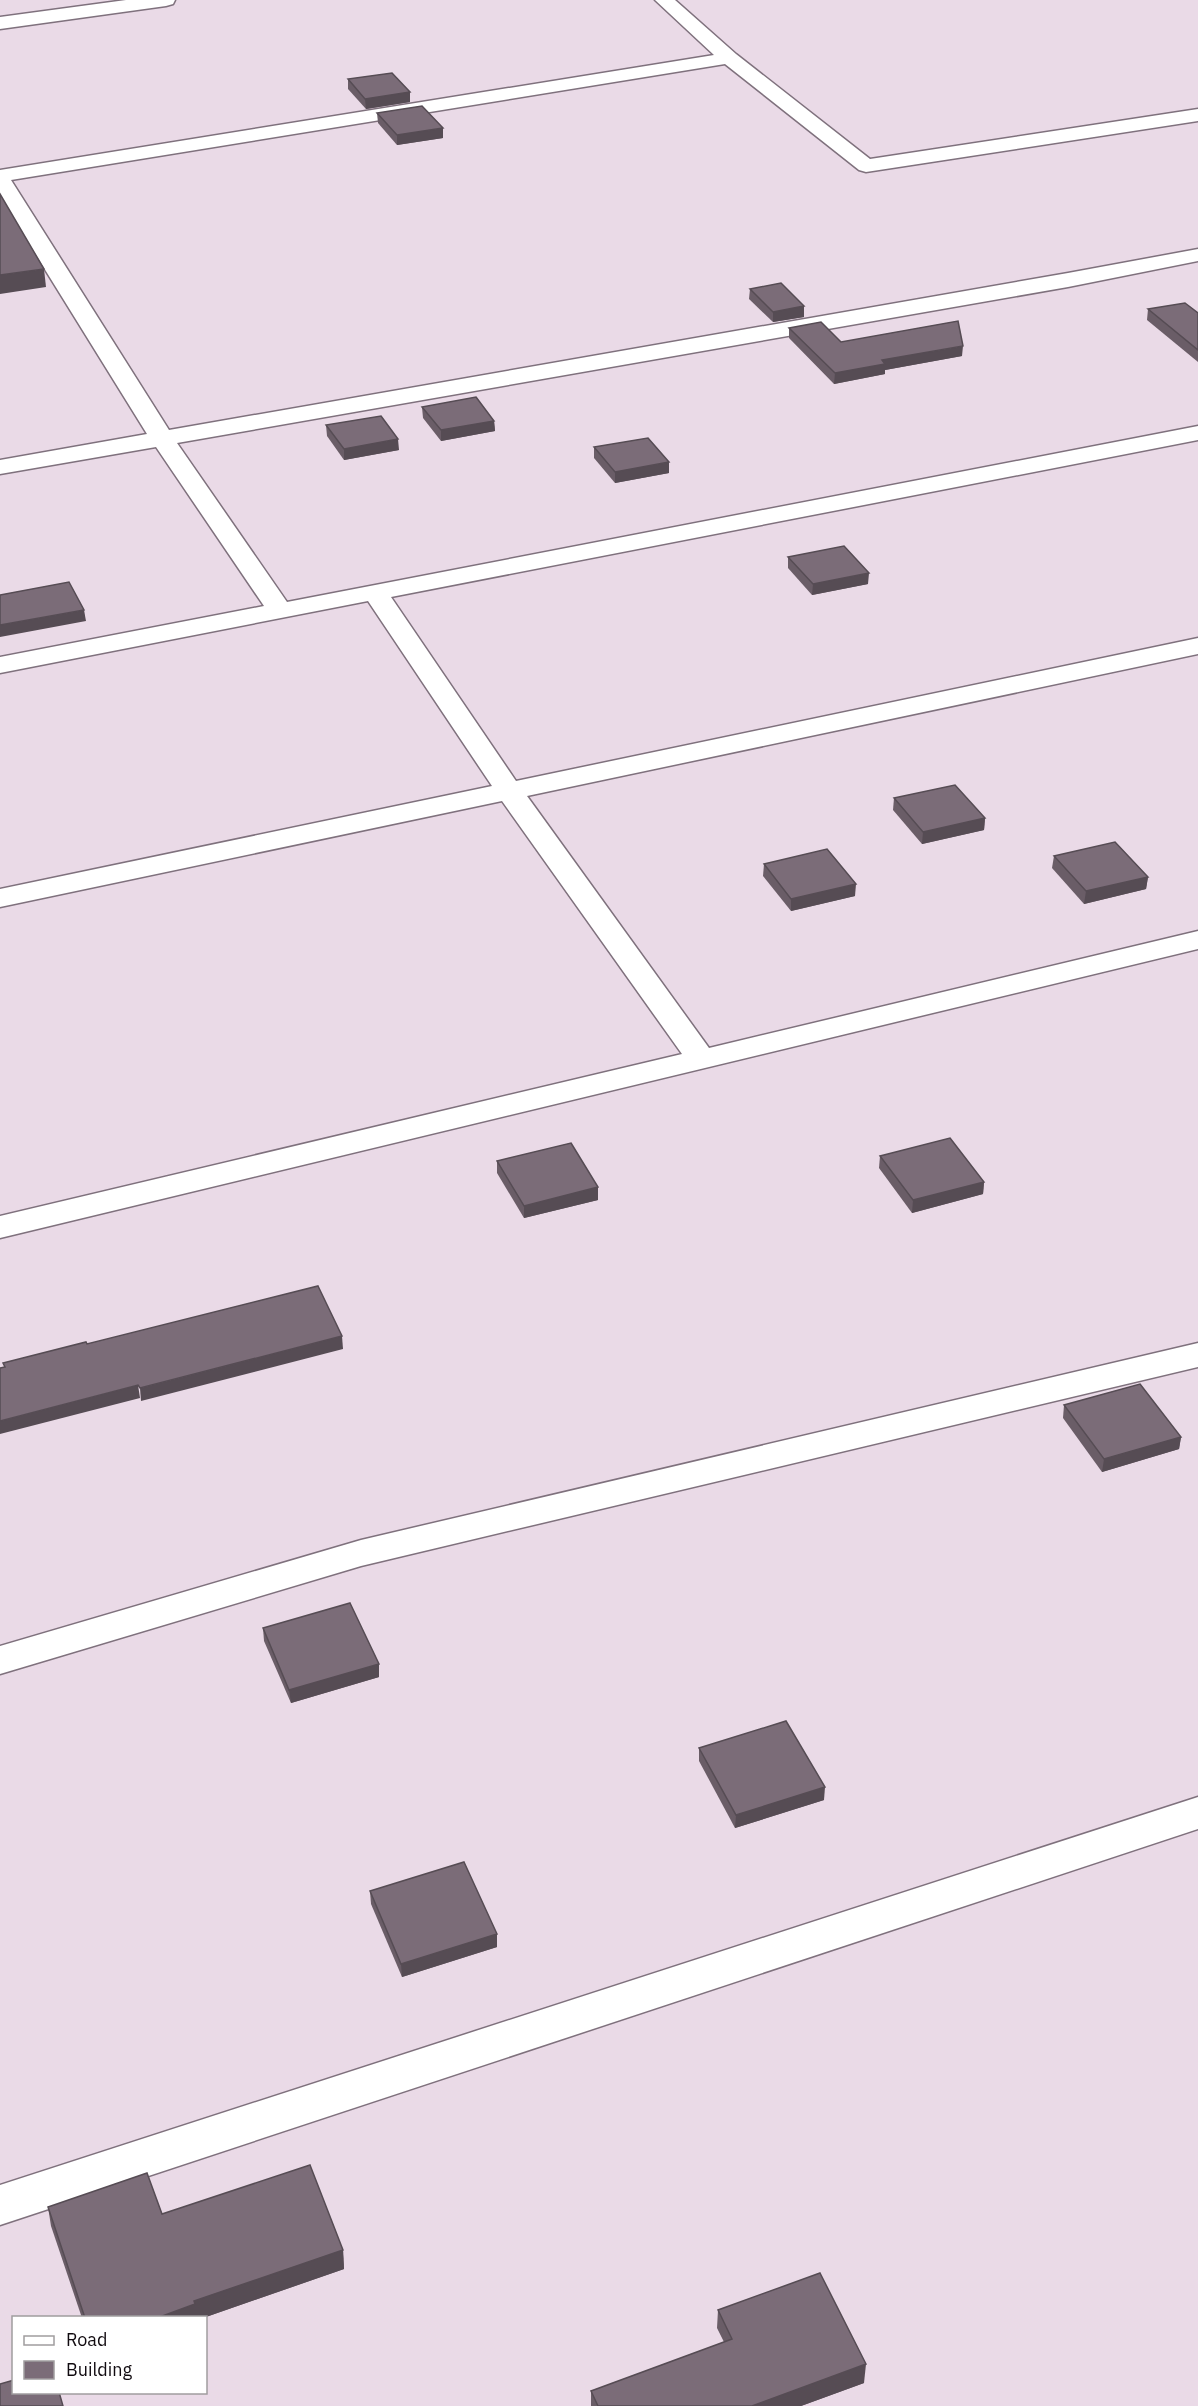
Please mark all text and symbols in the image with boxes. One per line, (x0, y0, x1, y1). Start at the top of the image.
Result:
legend (12, 2316, 207, 2394)
text: Road (66, 2328, 107, 2351)
text: Building (66, 2358, 133, 2381)

